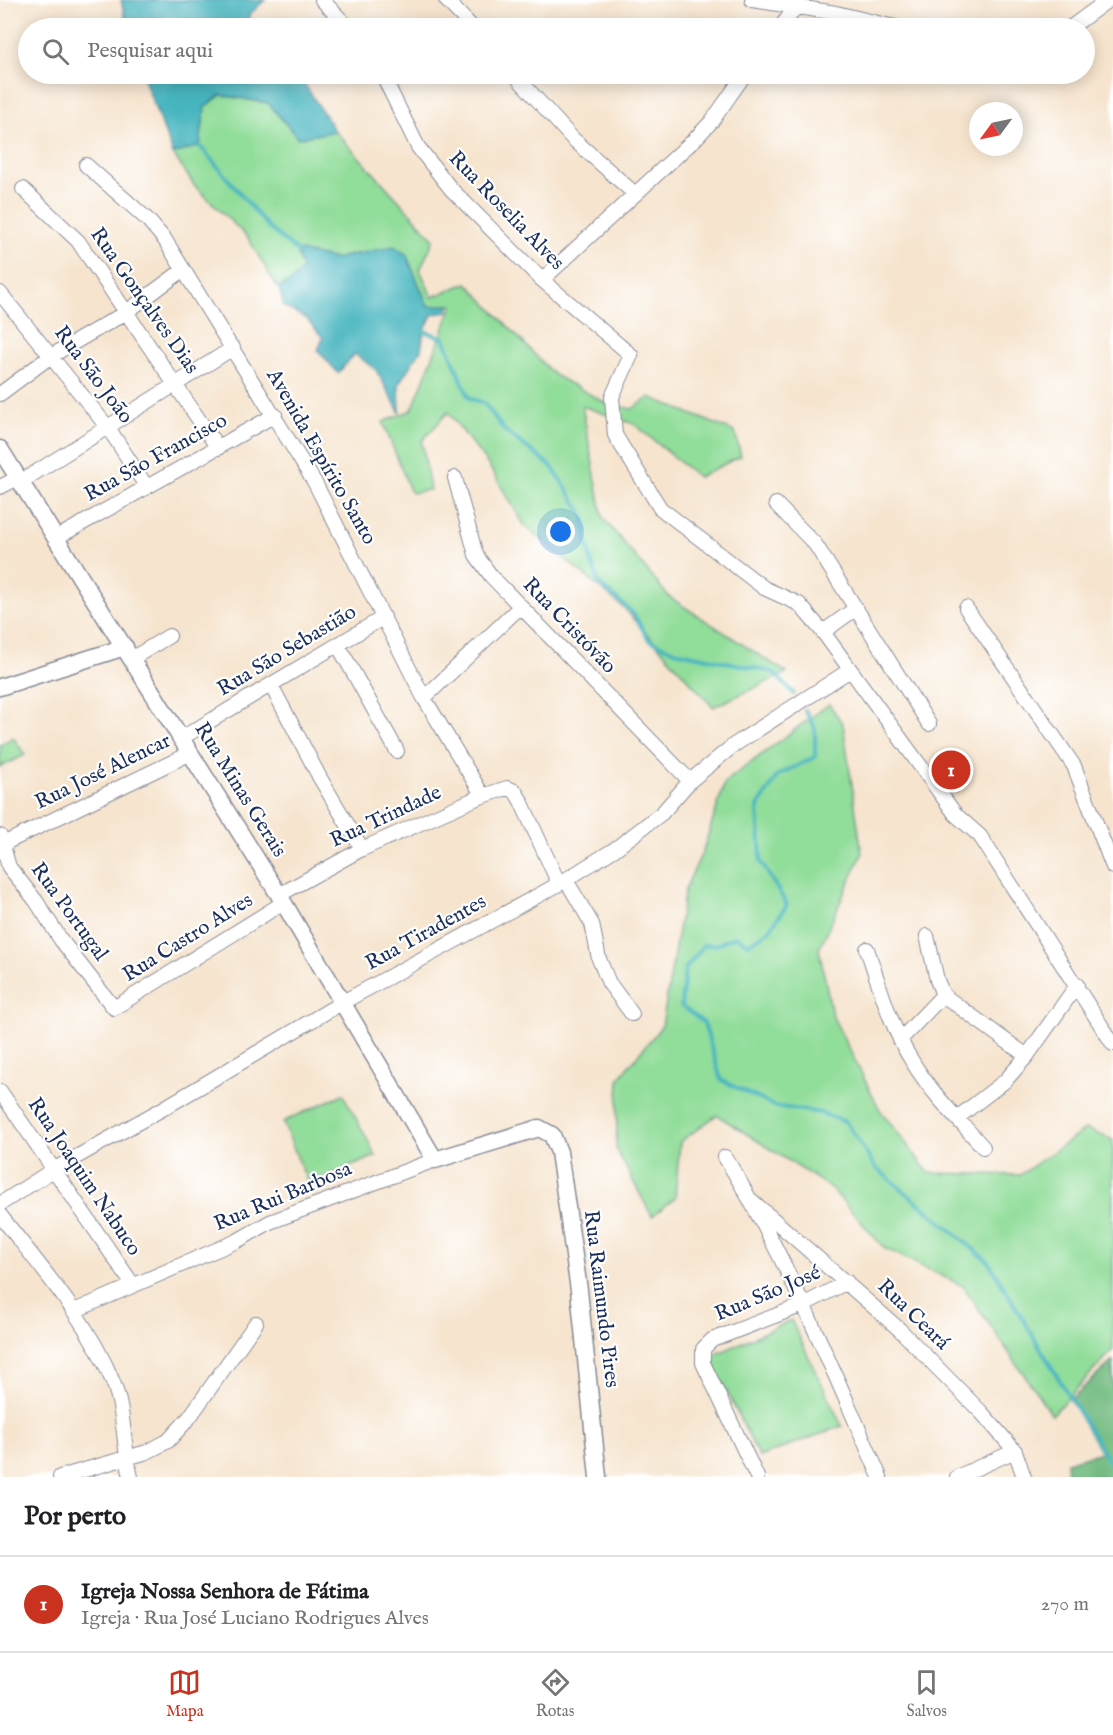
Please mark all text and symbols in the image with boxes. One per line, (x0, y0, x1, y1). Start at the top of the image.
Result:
search box (18, 18, 1095, 84)
icon: search (39, 35, 72, 68)
text: Pesquisar aqui (87, 37, 213, 65)
north arrow (969, 102, 1023, 156)
street label: Rua Roselia Alves (442, 146, 570, 276)
street label: Rua Gonçalves Dias (83, 222, 205, 380)
street label: Rua São João (47, 321, 139, 429)
street label: Avenida Espírito Santo (259, 363, 382, 550)
street label: Rua São Francisco (80, 408, 232, 508)
your location (546, 517, 575, 546)
street label: Rua Cristóvão (516, 572, 622, 680)
street label: Rua São Sebastião (213, 599, 361, 703)
street label: Rua Minas Gerais (188, 717, 292, 863)
street label: Rua José Alencar (31, 727, 176, 817)
pin: 1 (932, 748, 970, 792)
street label: Rua Trindade (326, 779, 446, 855)
street label: Rua Portugal (24, 857, 114, 967)
street label: Rua Castro Alves (118, 887, 258, 989)
street label: Rua Tiradentes (361, 889, 491, 977)
street label: Rua Joaquim Nabuco (21, 1093, 147, 1261)
street label: Rua Rui Barbosa (210, 1155, 357, 1238)
street label: Rua Raimundo Pires (577, 1209, 625, 1389)
street label: Rua São José (711, 1259, 825, 1328)
street label: Rua Ceará (871, 1274, 956, 1357)
text: Por perto (24, 1500, 126, 1533)
text: Igreja Nossa Senhora de Fátima (81, 1578, 369, 1606)
text: 1 (40, 1592, 47, 1617)
text: 270 m (1041, 1592, 1089, 1617)
text: Igreja · Rua José Luciano Rodrigues Alves (81, 1606, 429, 1631)
tab: Mapa (166, 1666, 204, 1722)
tab: Rotas (536, 1666, 574, 1722)
tab: Salvos (906, 1666, 947, 1722)

